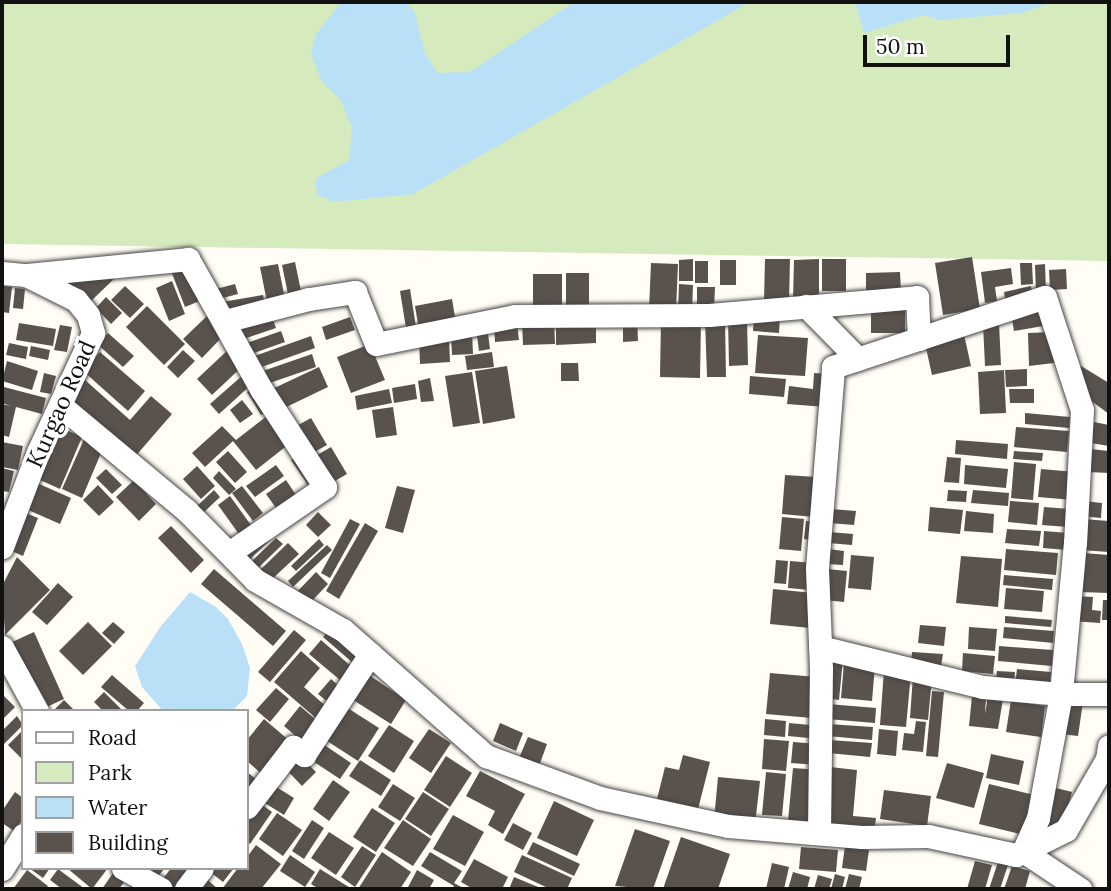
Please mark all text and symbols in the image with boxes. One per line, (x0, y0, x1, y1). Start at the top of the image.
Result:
scale bar (866, 21, 1013, 65)
text: 50 m (876, 33, 925, 60)
street label: Kurgao Road (21, 336, 101, 472)
legend (21, 709, 248, 870)
text: Road (88, 724, 137, 751)
text: Park (88, 759, 132, 786)
text: Water (88, 794, 147, 821)
text: Building (88, 829, 168, 856)

